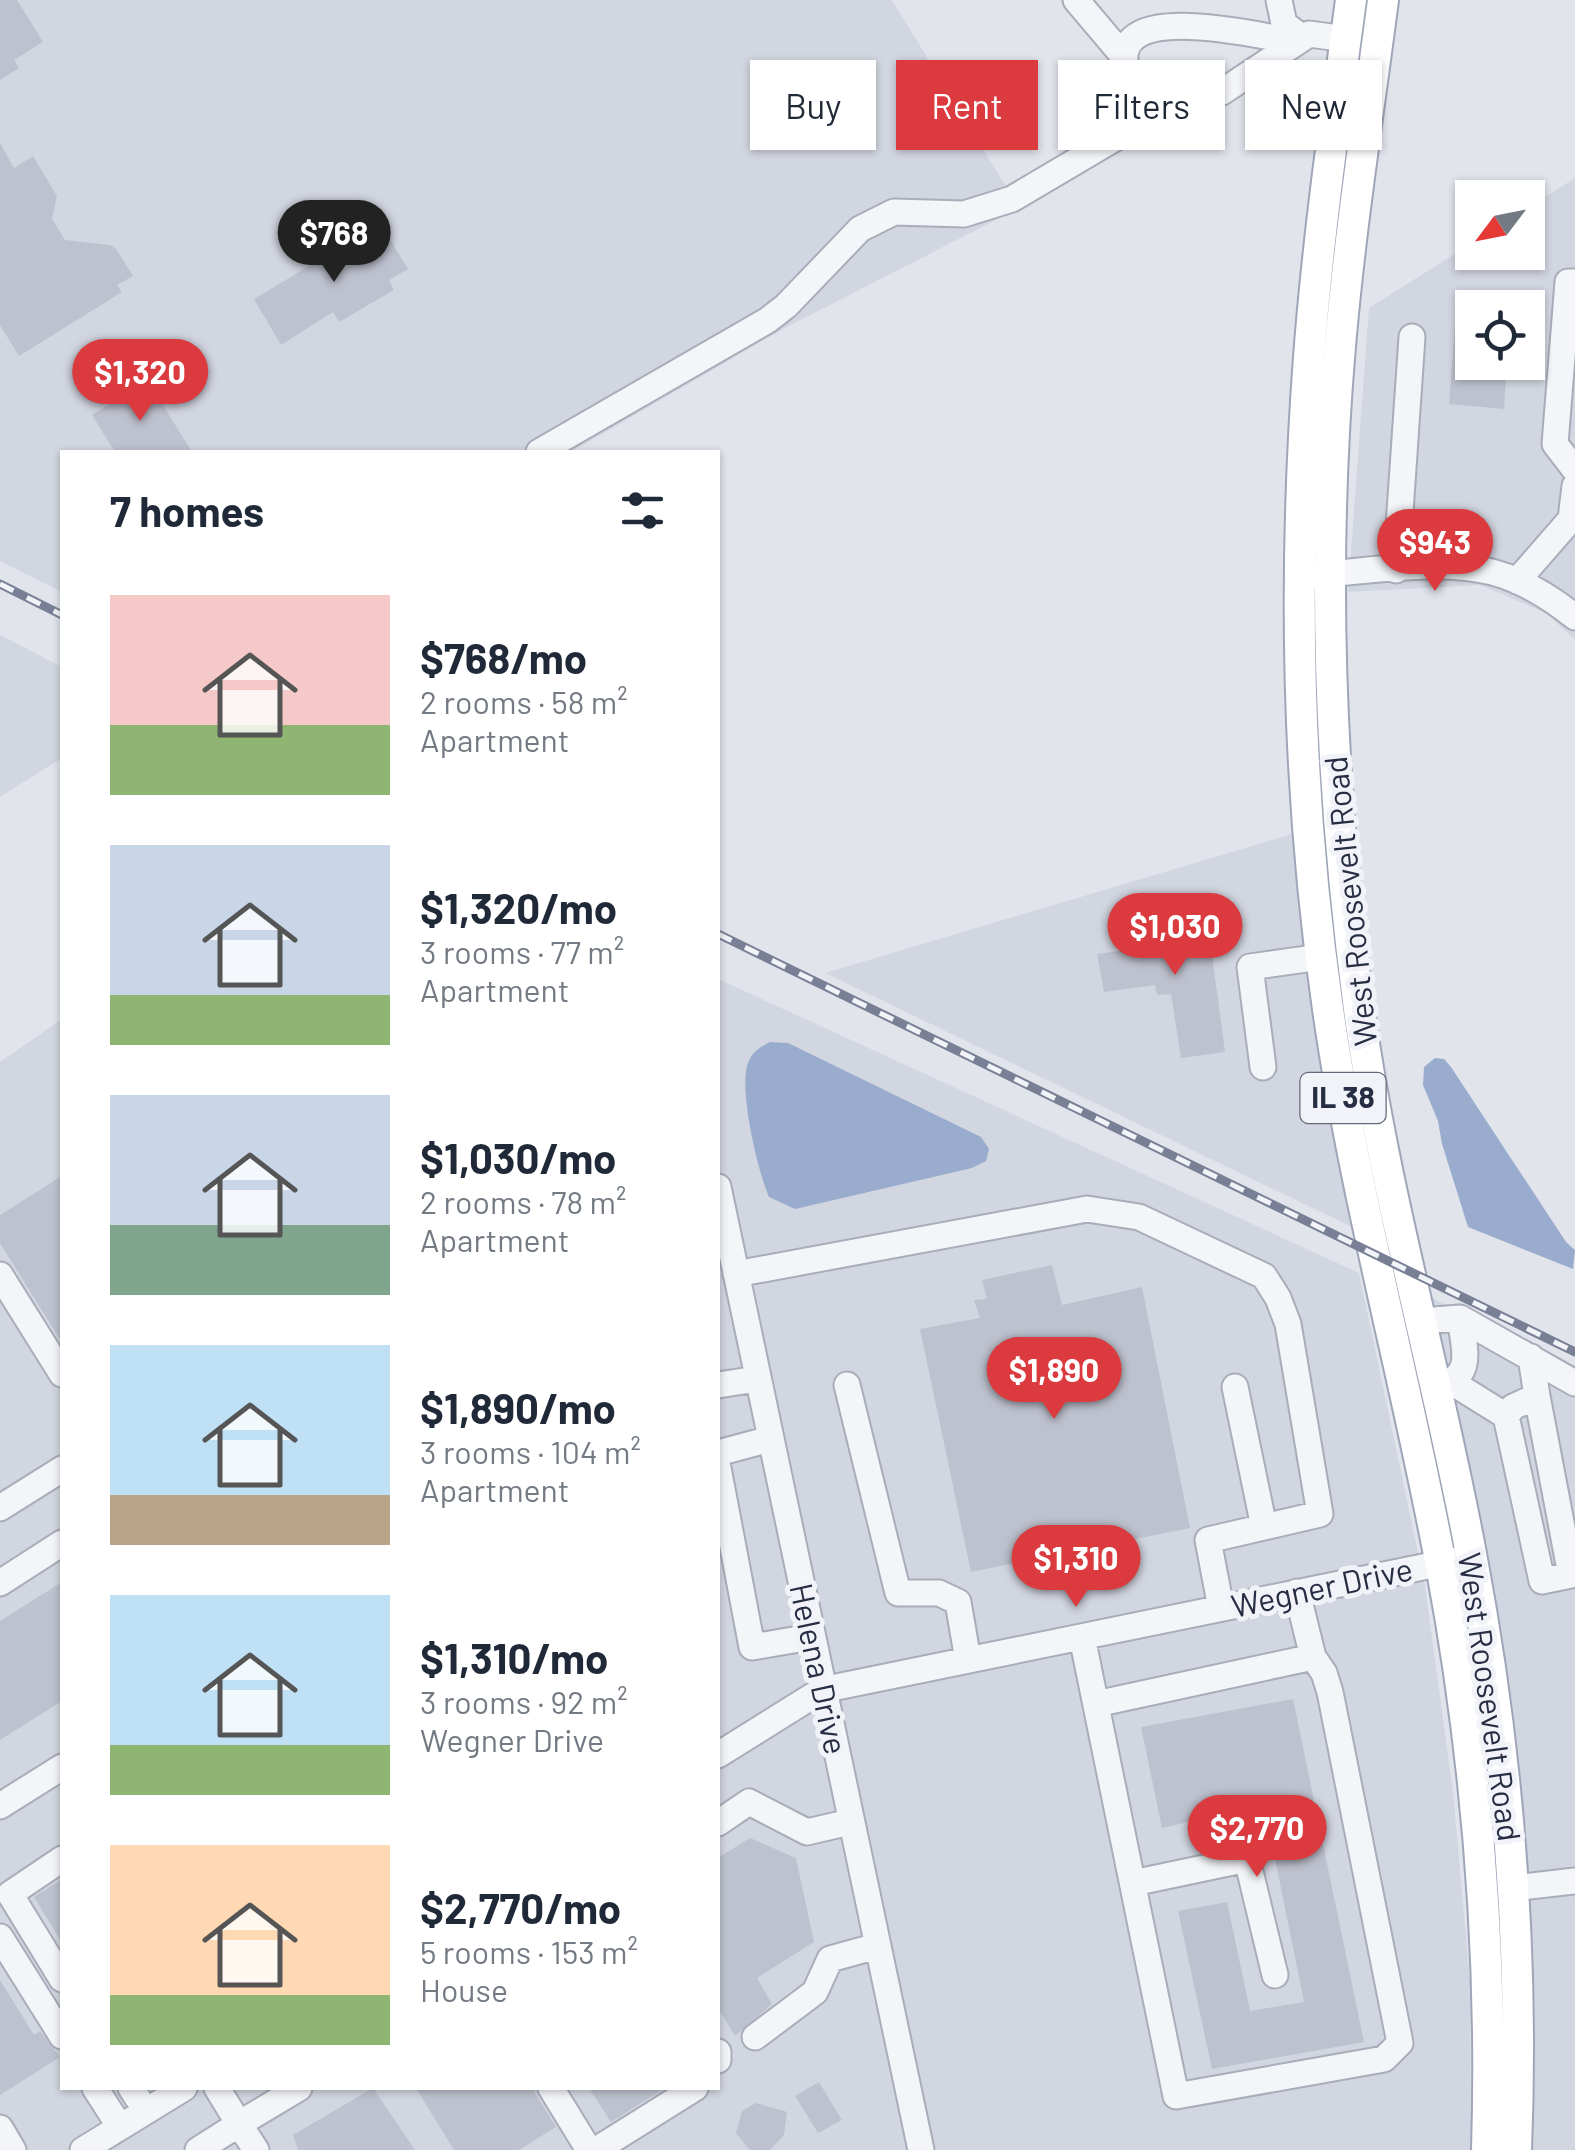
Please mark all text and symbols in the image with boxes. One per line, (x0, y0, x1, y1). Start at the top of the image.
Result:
chip: Buy (750, 60, 876, 150)
chip: Rent (896, 60, 1038, 150)
chip: Filters (1058, 60, 1225, 150)
chip: New (1245, 60, 1382, 150)
north arrow (1455, 180, 1545, 270)
map controls (1455, 180, 1545, 380)
pin: $768 (275, 200, 393, 285)
text: $768 (300, 213, 368, 251)
button: locate (1455, 290, 1545, 380)
pin: $1,320 (59, 339, 221, 424)
text: $1,320 (94, 352, 186, 390)
icon: filters (615, 483, 670, 538)
text: 7 homes (110, 485, 264, 535)
pin: $943 (1376, 509, 1494, 594)
text: $943 (1399, 522, 1471, 560)
text: $768/mo (420, 632, 587, 682)
icon: home (190, 635, 310, 755)
text: 2 rooms · 58 m² (420, 682, 628, 720)
text: Apartment (420, 720, 569, 758)
street label: West Roosevelt Road (1315, 755, 1383, 1048)
text: $1,320/mo (420, 882, 617, 932)
icon: home (190, 885, 310, 1005)
pin: $1,030 (1094, 893, 1256, 978)
text: $1,030 (1129, 906, 1221, 944)
text: 3 rooms · 77 m² (420, 932, 624, 970)
text: Apartment (420, 970, 569, 1008)
road number: IL 38 (1300, 1073, 1386, 1123)
text: $1,030/mo (420, 1132, 616, 1182)
icon: home (190, 1135, 310, 1255)
text: 2 rooms · 78 m² (420, 1182, 626, 1220)
text: Apartment (420, 1220, 569, 1258)
pin: $1,890 (973, 1337, 1135, 1422)
text: $1,890 (1009, 1350, 1099, 1388)
text: $1,890/mo (420, 1382, 616, 1432)
icon: home (190, 1385, 310, 1505)
text: 3 rooms · 104 m² (420, 1432, 641, 1470)
text: Apartment (420, 1470, 569, 1508)
pin: $1,310 (995, 1525, 1157, 1610)
text: $1,310 (1034, 1538, 1118, 1576)
street label: Wegner Drive (1228, 1548, 1416, 1624)
street label: West Roosevelt Road (1452, 1550, 1530, 1843)
street label: Helena Drive (783, 1580, 857, 1757)
text: $1,310/mo (420, 1632, 608, 1682)
icon: home (190, 1635, 310, 1755)
text: 3 rooms · 92 m² (420, 1682, 628, 1720)
text: Wegner Drive (420, 1720, 604, 1758)
pin: $2,770 (1176, 1795, 1338, 1880)
text: $2,770 (1210, 1808, 1304, 1846)
text: $2,770/mo (420, 1882, 621, 1932)
icon: home (190, 1885, 310, 2005)
text: 5 rooms · 153 m² (420, 1932, 638, 1970)
text: House (420, 1970, 508, 2008)

